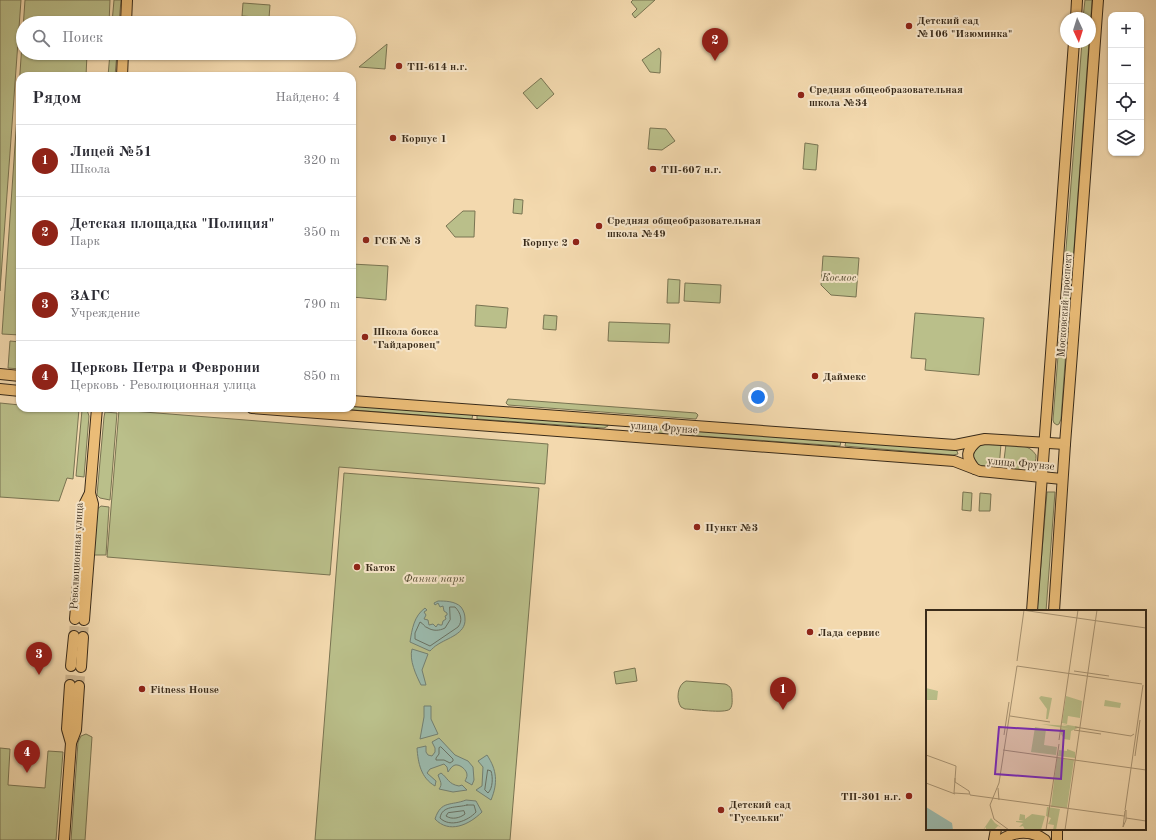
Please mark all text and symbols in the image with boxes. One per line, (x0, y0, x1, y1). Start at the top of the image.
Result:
north arrow (1060, 12, 1096, 48)
map controls (1108, 12, 1144, 156)
button: + (1108, 12, 1144, 48)
search box (16, 16, 356, 60)
place label: Детский сад №106 "Изюминка" (917, 16, 1012, 40)
marker: Детский сад №106 "Изюминка" (904, 21, 914, 31)
icon: search (30, 27, 52, 49)
pin: 2 (702, 28, 728, 61)
text: Поиск (62, 31, 103, 46)
button: − (1108, 48, 1144, 84)
marker: ТП-614 н.г. (394, 61, 404, 71)
place label: ТП-614 н.г. (407, 62, 467, 73)
button: locate (1108, 84, 1144, 120)
place label: Средняя общеобразовательная школа №34 (809, 85, 963, 109)
text: Рядом (32, 90, 81, 107)
marker: Средняя общеобразовательная школа №34 (796, 90, 806, 100)
text: Найдено: 4 (276, 91, 340, 104)
button: layers (1108, 120, 1144, 156)
marker: Корпус 1 (388, 133, 398, 143)
place label: Корпус 1 (401, 134, 447, 145)
text: Лицей №51 (70, 145, 152, 160)
text: 1 (41, 154, 49, 167)
text: 320 m (303, 154, 340, 167)
text: Школа (70, 163, 110, 176)
marker: ТП-607 н.г. (648, 164, 658, 174)
place label: ТП-607 н.г. (661, 165, 721, 176)
place label: Средняя общеобразовательная школа №49 (607, 216, 761, 240)
text: Детская площадка "Полиция" (70, 217, 274, 232)
marker: Средняя общеобразовательная школа №49 (594, 221, 604, 231)
text: 2 (41, 226, 49, 239)
text: 350 m (303, 226, 340, 239)
text: Парк (70, 235, 100, 248)
marker: ГСК № 3 (361, 235, 371, 245)
place label: ГСК № 3 (374, 236, 421, 247)
marker: Корпус 2 (571, 237, 581, 247)
place label: Корпус 2 (522, 238, 568, 249)
street label: Московский проспект (1056, 252, 1075, 358)
park label: Космос (821, 273, 857, 284)
text: ЗАГС (70, 289, 110, 304)
text: 3 (41, 298, 49, 311)
text: 790 m (303, 298, 340, 311)
text: Учреждение (70, 307, 140, 320)
place label: Школа бокса "Гайдаровец" (373, 327, 440, 351)
marker: Школа бокса "Гайдаровец" (360, 332, 370, 342)
text: Церковь Петра и Февронии (70, 361, 260, 376)
text: 4 (41, 370, 49, 383)
text: 850 m (303, 370, 340, 383)
marker: Даймекс (810, 371, 820, 381)
place label: Даймекс (823, 372, 866, 383)
text: Церковь · Революционная улица (70, 379, 256, 392)
your location (748, 387, 768, 407)
street label: улица Фрунзе (630, 421, 698, 436)
street label: улица Фрунзе (987, 456, 1055, 473)
street label: Революционная улица (69, 502, 86, 610)
marker: Пункт №3 (692, 522, 702, 532)
place label: Пункт №3 (705, 523, 758, 534)
marker: Каток (352, 562, 362, 572)
place label: Каток (365, 563, 396, 574)
park label: Фанни парк (404, 574, 464, 585)
inset map (926, 610, 1146, 830)
marker: Лада сервис (805, 627, 815, 637)
place label: Лада сервис (818, 628, 880, 639)
pin: 3 (26, 642, 52, 675)
pin: 1 (770, 677, 796, 710)
marker: Fitness House (137, 684, 147, 694)
place label: Fitness House (150, 685, 219, 696)
pin: 4 (14, 740, 40, 773)
marker: ТП-301 н.г. (904, 791, 914, 801)
place label: ТП-301 н.г. (841, 792, 901, 803)
place label: Детский сад "Гусельки" (729, 800, 791, 824)
marker: Детский сад "Гусельки" (716, 805, 726, 815)

